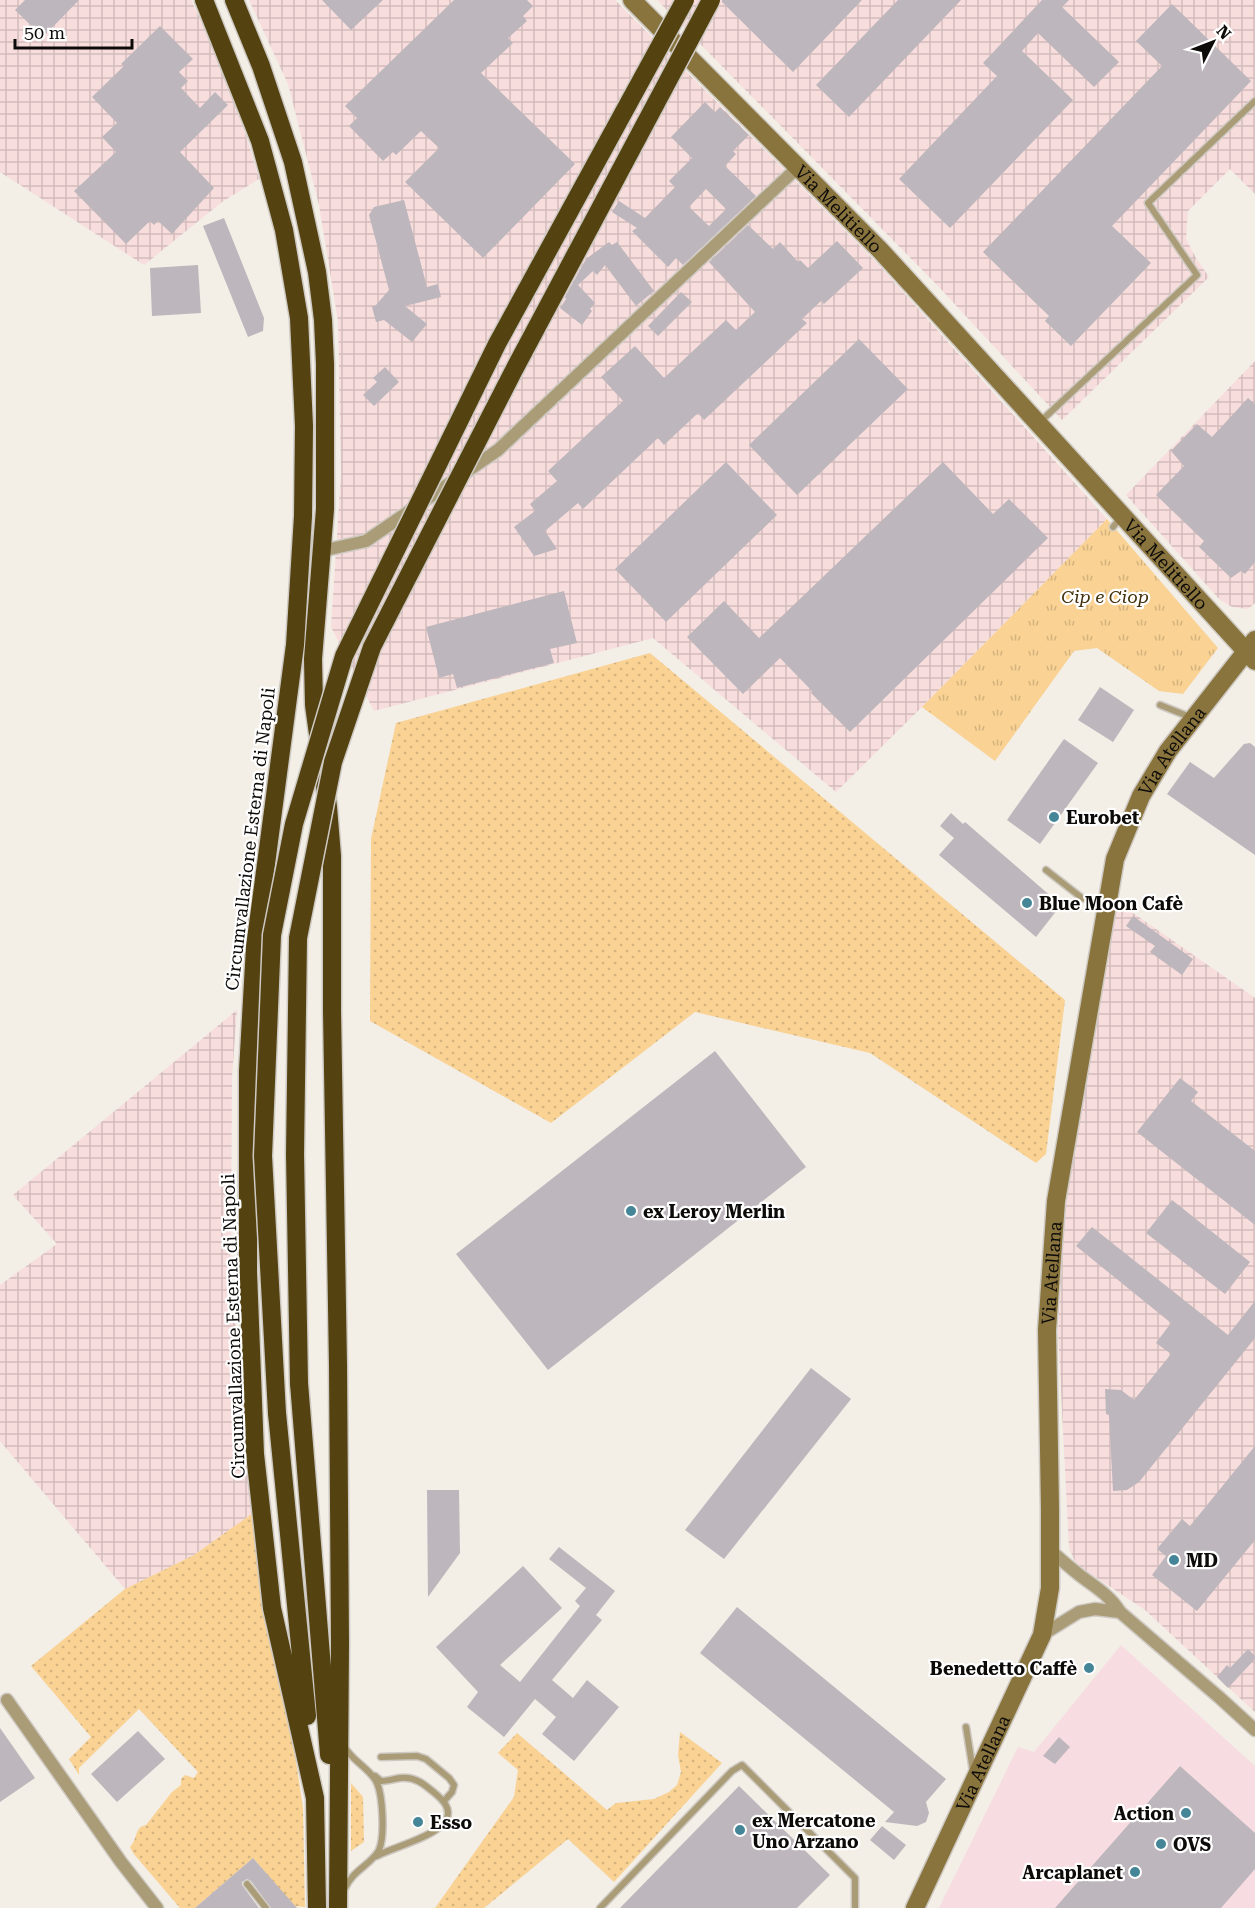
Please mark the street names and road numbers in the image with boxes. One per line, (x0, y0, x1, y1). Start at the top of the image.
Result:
street label: Via Melitiello (791, 160, 887, 257)
street label: Via Melitiello (1120, 514, 1213, 613)
street label: Circumvallazione Esterna di Napoli (221, 686, 279, 992)
street label: Via Atellana (1133, 702, 1210, 799)
street label: Circumvallazione Esterna di Napoli (217, 1173, 249, 1479)
street label: Via Atellana (1037, 1220, 1065, 1325)
street label: Via Atellana (951, 1711, 1014, 1814)

